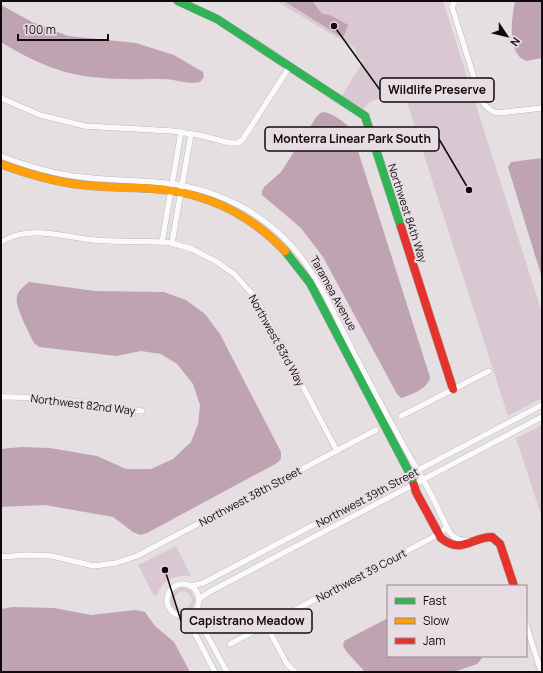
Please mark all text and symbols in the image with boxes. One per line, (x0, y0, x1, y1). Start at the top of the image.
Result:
scale bar (18, 16, 108, 42)
north arrow (487, 16, 527, 56)
text: 100 m (24, 21, 56, 38)
text: N (507, 34, 524, 50)
callout: Wildlife Preserve (380, 78, 494, 102)
text: Wildlife Preserve (388, 81, 486, 98)
callout: Monterra Linear Park South (265, 127, 439, 151)
text: Monterra Linear Park South (273, 130, 431, 147)
street label: Northwest 84th Way (385, 162, 431, 265)
street label: Taramea Avenue (307, 253, 361, 334)
street label: Northwest 83rd Way (246, 292, 308, 389)
street label: Northwest 82nd Way (30, 390, 136, 418)
street label: Northwest 38th Street (196, 463, 304, 529)
street label: Northwest 39th Street (313, 464, 421, 530)
street label: Northwest 39 Court (313, 545, 409, 605)
legend (387, 585, 527, 657)
text: Fast (423, 592, 447, 609)
callout: Capistrano Meadow (181, 609, 312, 633)
text: Capistrano Meadow (189, 612, 305, 629)
text: Slow (423, 612, 449, 629)
text: Jam (423, 632, 445, 649)

